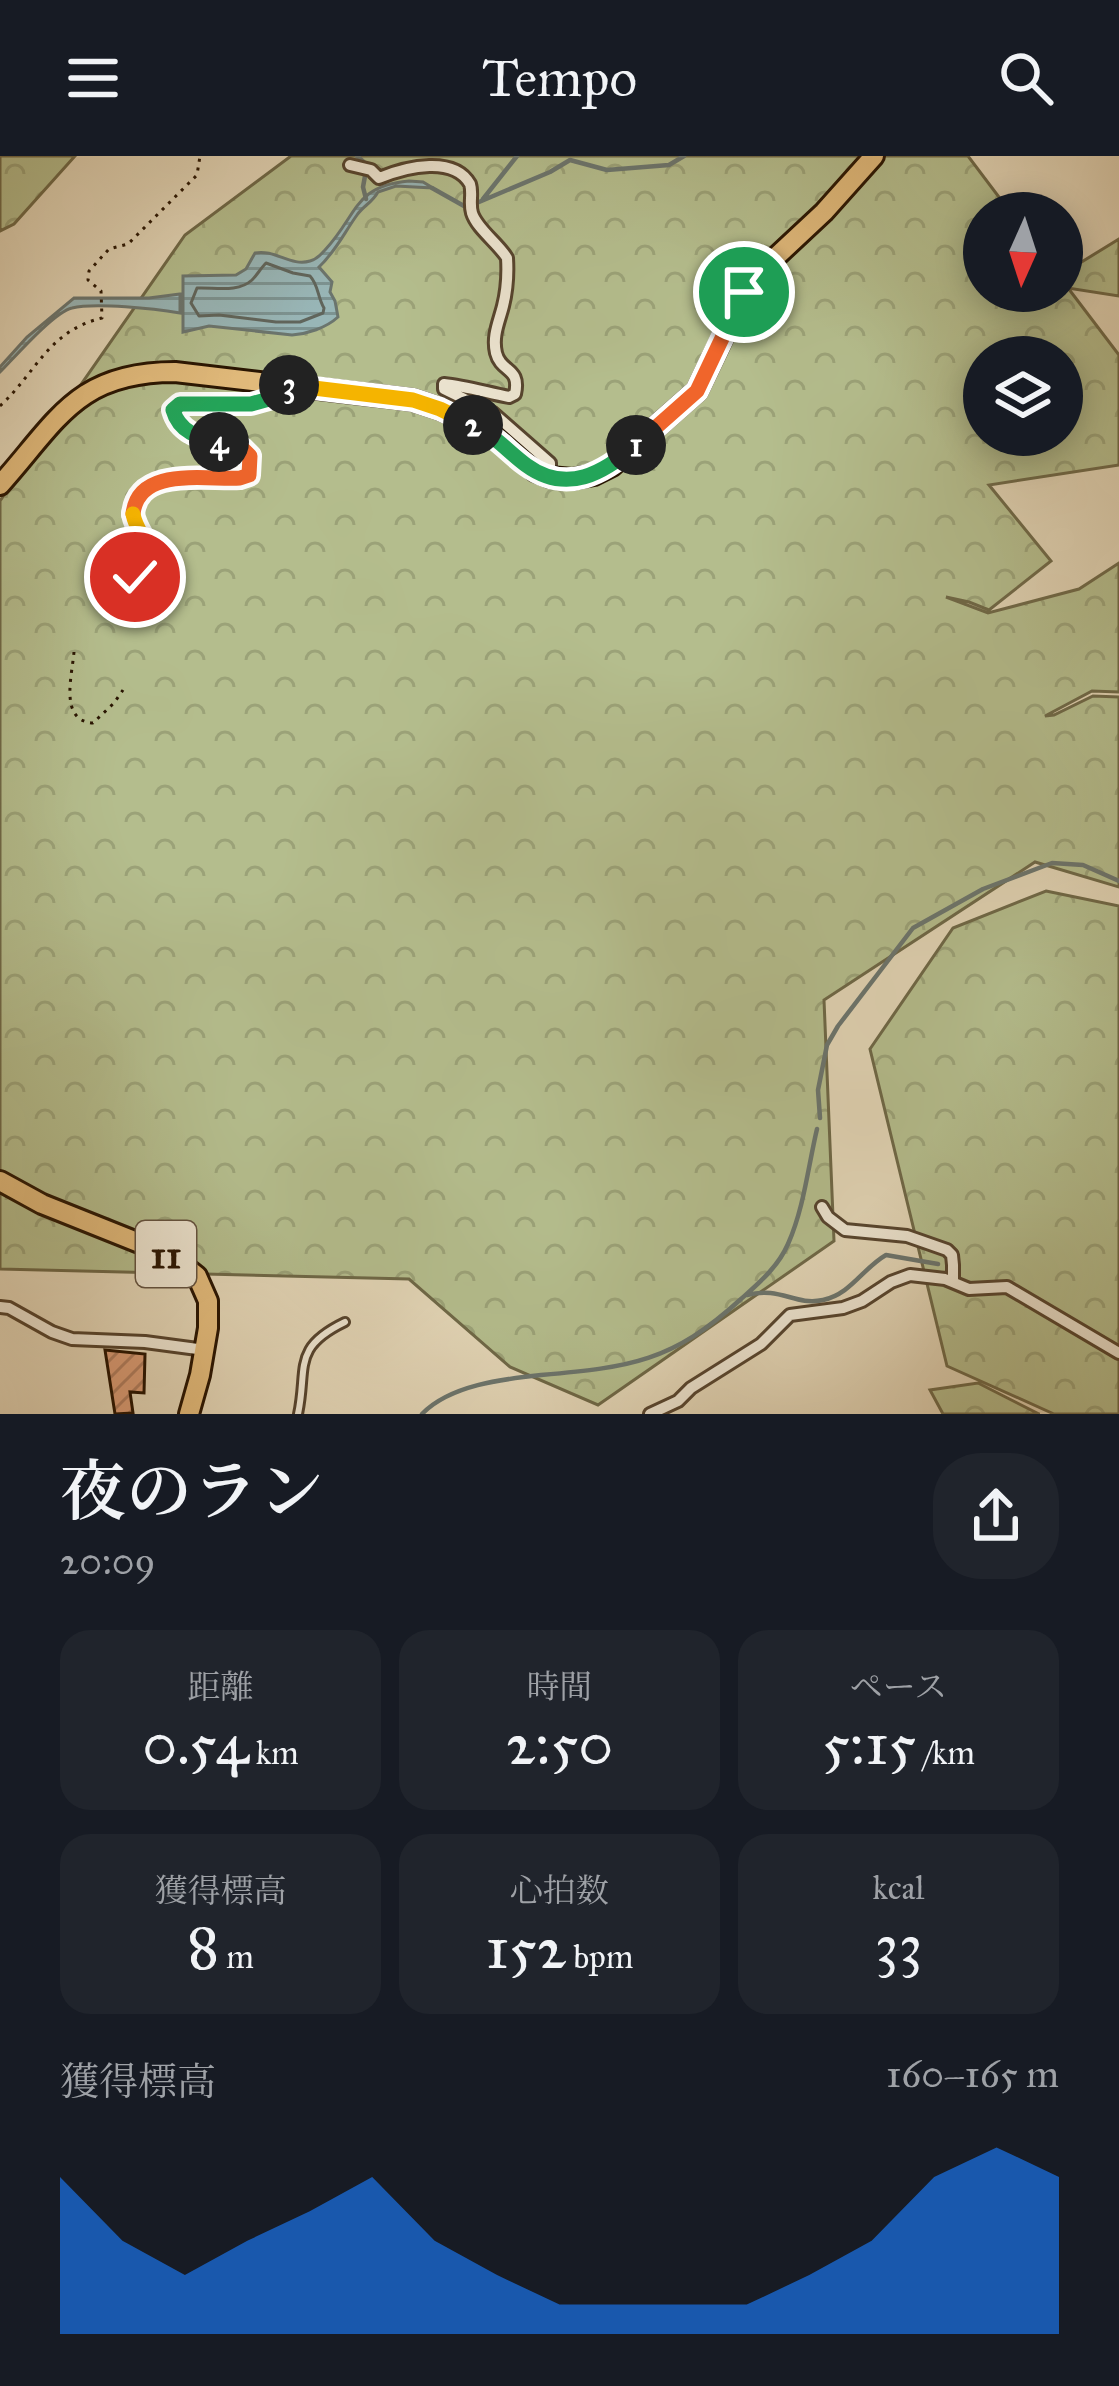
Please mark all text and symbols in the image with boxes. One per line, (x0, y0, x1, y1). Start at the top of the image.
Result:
icon: menu (60, 45, 126, 111)
text: Tempo (482, 45, 637, 111)
icon: search (993, 45, 1059, 111)
north arrow (963, 192, 1083, 312)
map controls (963, 192, 1083, 456)
pin (693, 241, 795, 343)
icon: arrive (711, 259, 777, 325)
button: layers (963, 336, 1083, 456)
pin: 3 (259, 355, 319, 415)
text: 3 (282, 365, 296, 405)
pin: 2 (443, 395, 503, 455)
text: 2 (465, 405, 481, 445)
pin: 4 (189, 412, 249, 472)
pin: 1 (606, 415, 666, 475)
text: 4 (210, 422, 228, 462)
text: 1 (629, 425, 643, 465)
pin (84, 526, 186, 628)
icon: check (102, 544, 168, 610)
road number: 11 (136, 1221, 196, 1287)
text: 夜のラン (60, 1451, 324, 1532)
button: share (933, 1453, 1059, 1579)
text: 20:09 (60, 1537, 155, 1585)
text: 距離 (188, 1667, 254, 1707)
text: 時間 (527, 1667, 593, 1707)
text: ペース (850, 1667, 947, 1707)
text: 0.54 (142, 1707, 249, 1780)
text: 2:50 (506, 1707, 613, 1780)
text: 5:15 (822, 1707, 916, 1780)
text: km (249, 1733, 299, 1773)
text: /km (916, 1733, 975, 1773)
text: kcal (873, 1868, 924, 1908)
text: 獲得標高 (155, 1871, 287, 1911)
text: 心拍数 (510, 1871, 609, 1911)
text: 33 (875, 1908, 923, 1981)
text: 8 (187, 1911, 219, 1984)
text: 152 (486, 1911, 566, 1984)
text: m (219, 1937, 254, 1977)
text: bpm (566, 1937, 634, 1977)
text: 160–165 m (886, 2050, 1059, 2098)
text: 獲得標高 (60, 2058, 216, 2106)

